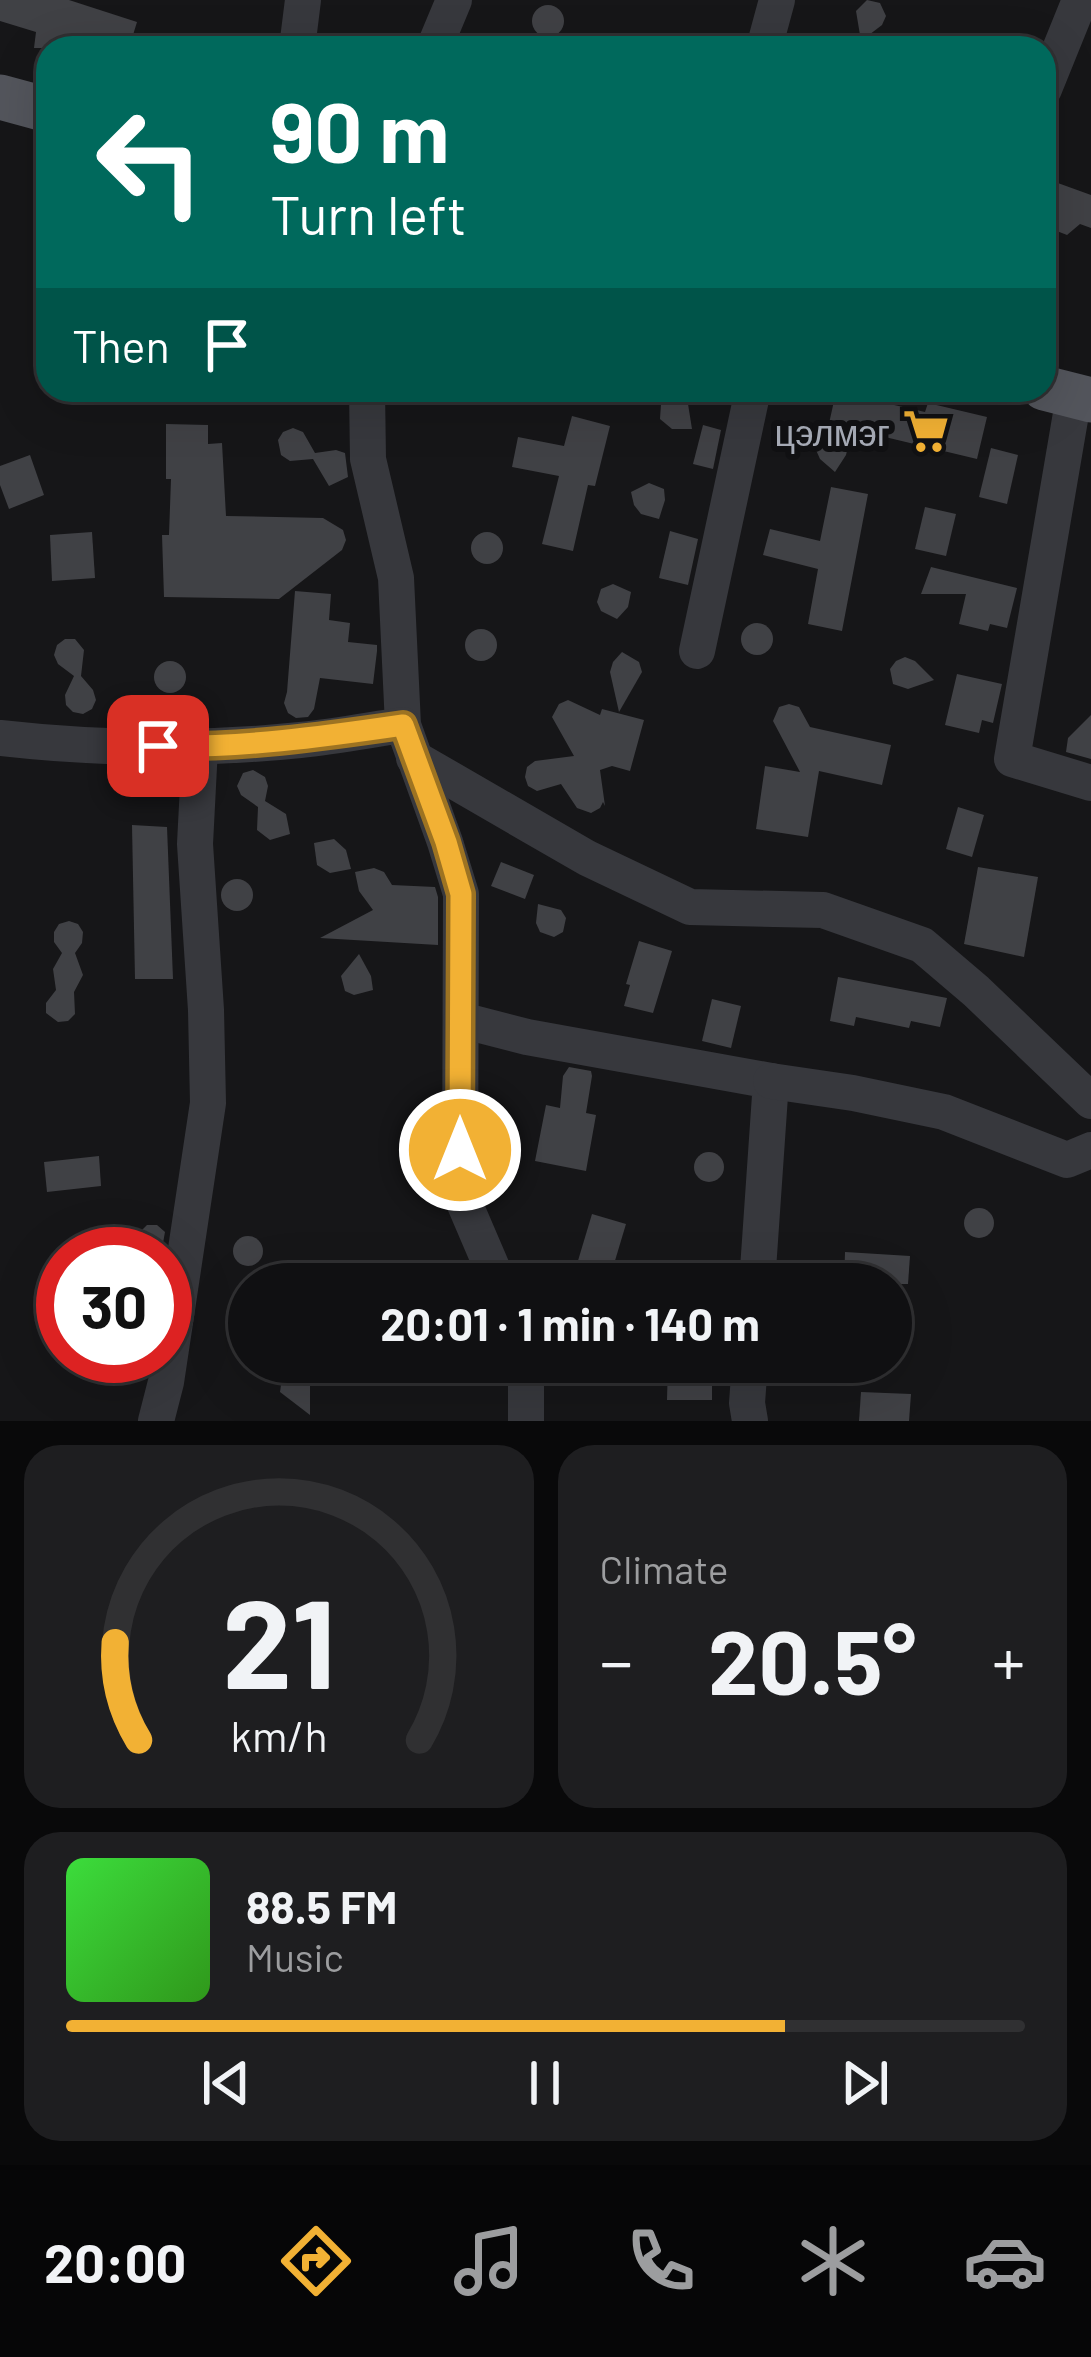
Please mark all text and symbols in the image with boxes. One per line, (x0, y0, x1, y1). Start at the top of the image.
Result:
text: 90 m (270, 79, 449, 180)
icon: left (72, 84, 228, 240)
text: Turn left (270, 181, 467, 246)
icon: arrive (194, 312, 260, 378)
text: Then (72, 318, 170, 372)
supermarket icon: цэлмэг (901, 406, 951, 456)
place label: цэлмэг (775, 410, 890, 454)
pin (107, 695, 209, 797)
icon: arrive (125, 713, 191, 779)
position arrow (397, 1087, 523, 1213)
speed limit sign: 30 (36, 1227, 192, 1383)
text: 20:01 · 1 min · 140 m (380, 1296, 760, 1350)
text: Climate (600, 1545, 729, 1592)
text: 21 (222, 1564, 335, 1714)
text: 20.5° (708, 1605, 916, 1713)
text: − (600, 1620, 633, 1699)
text: + (992, 1620, 1025, 1699)
text: km/h (230, 1708, 327, 1760)
text: 88.5 FM (246, 1879, 397, 1933)
text: Music (246, 1933, 344, 1980)
icon: previous (193, 2050, 259, 2116)
icon: pause (512, 2050, 578, 2116)
icon: next (832, 2050, 898, 2116)
icon: directions (274, 2219, 358, 2303)
icon: music (447, 2219, 531, 2303)
icon: phone (619, 2219, 703, 2303)
icon: climate (791, 2219, 875, 2303)
icon: car (963, 2219, 1047, 2303)
text: 20:00 (44, 2229, 186, 2294)

